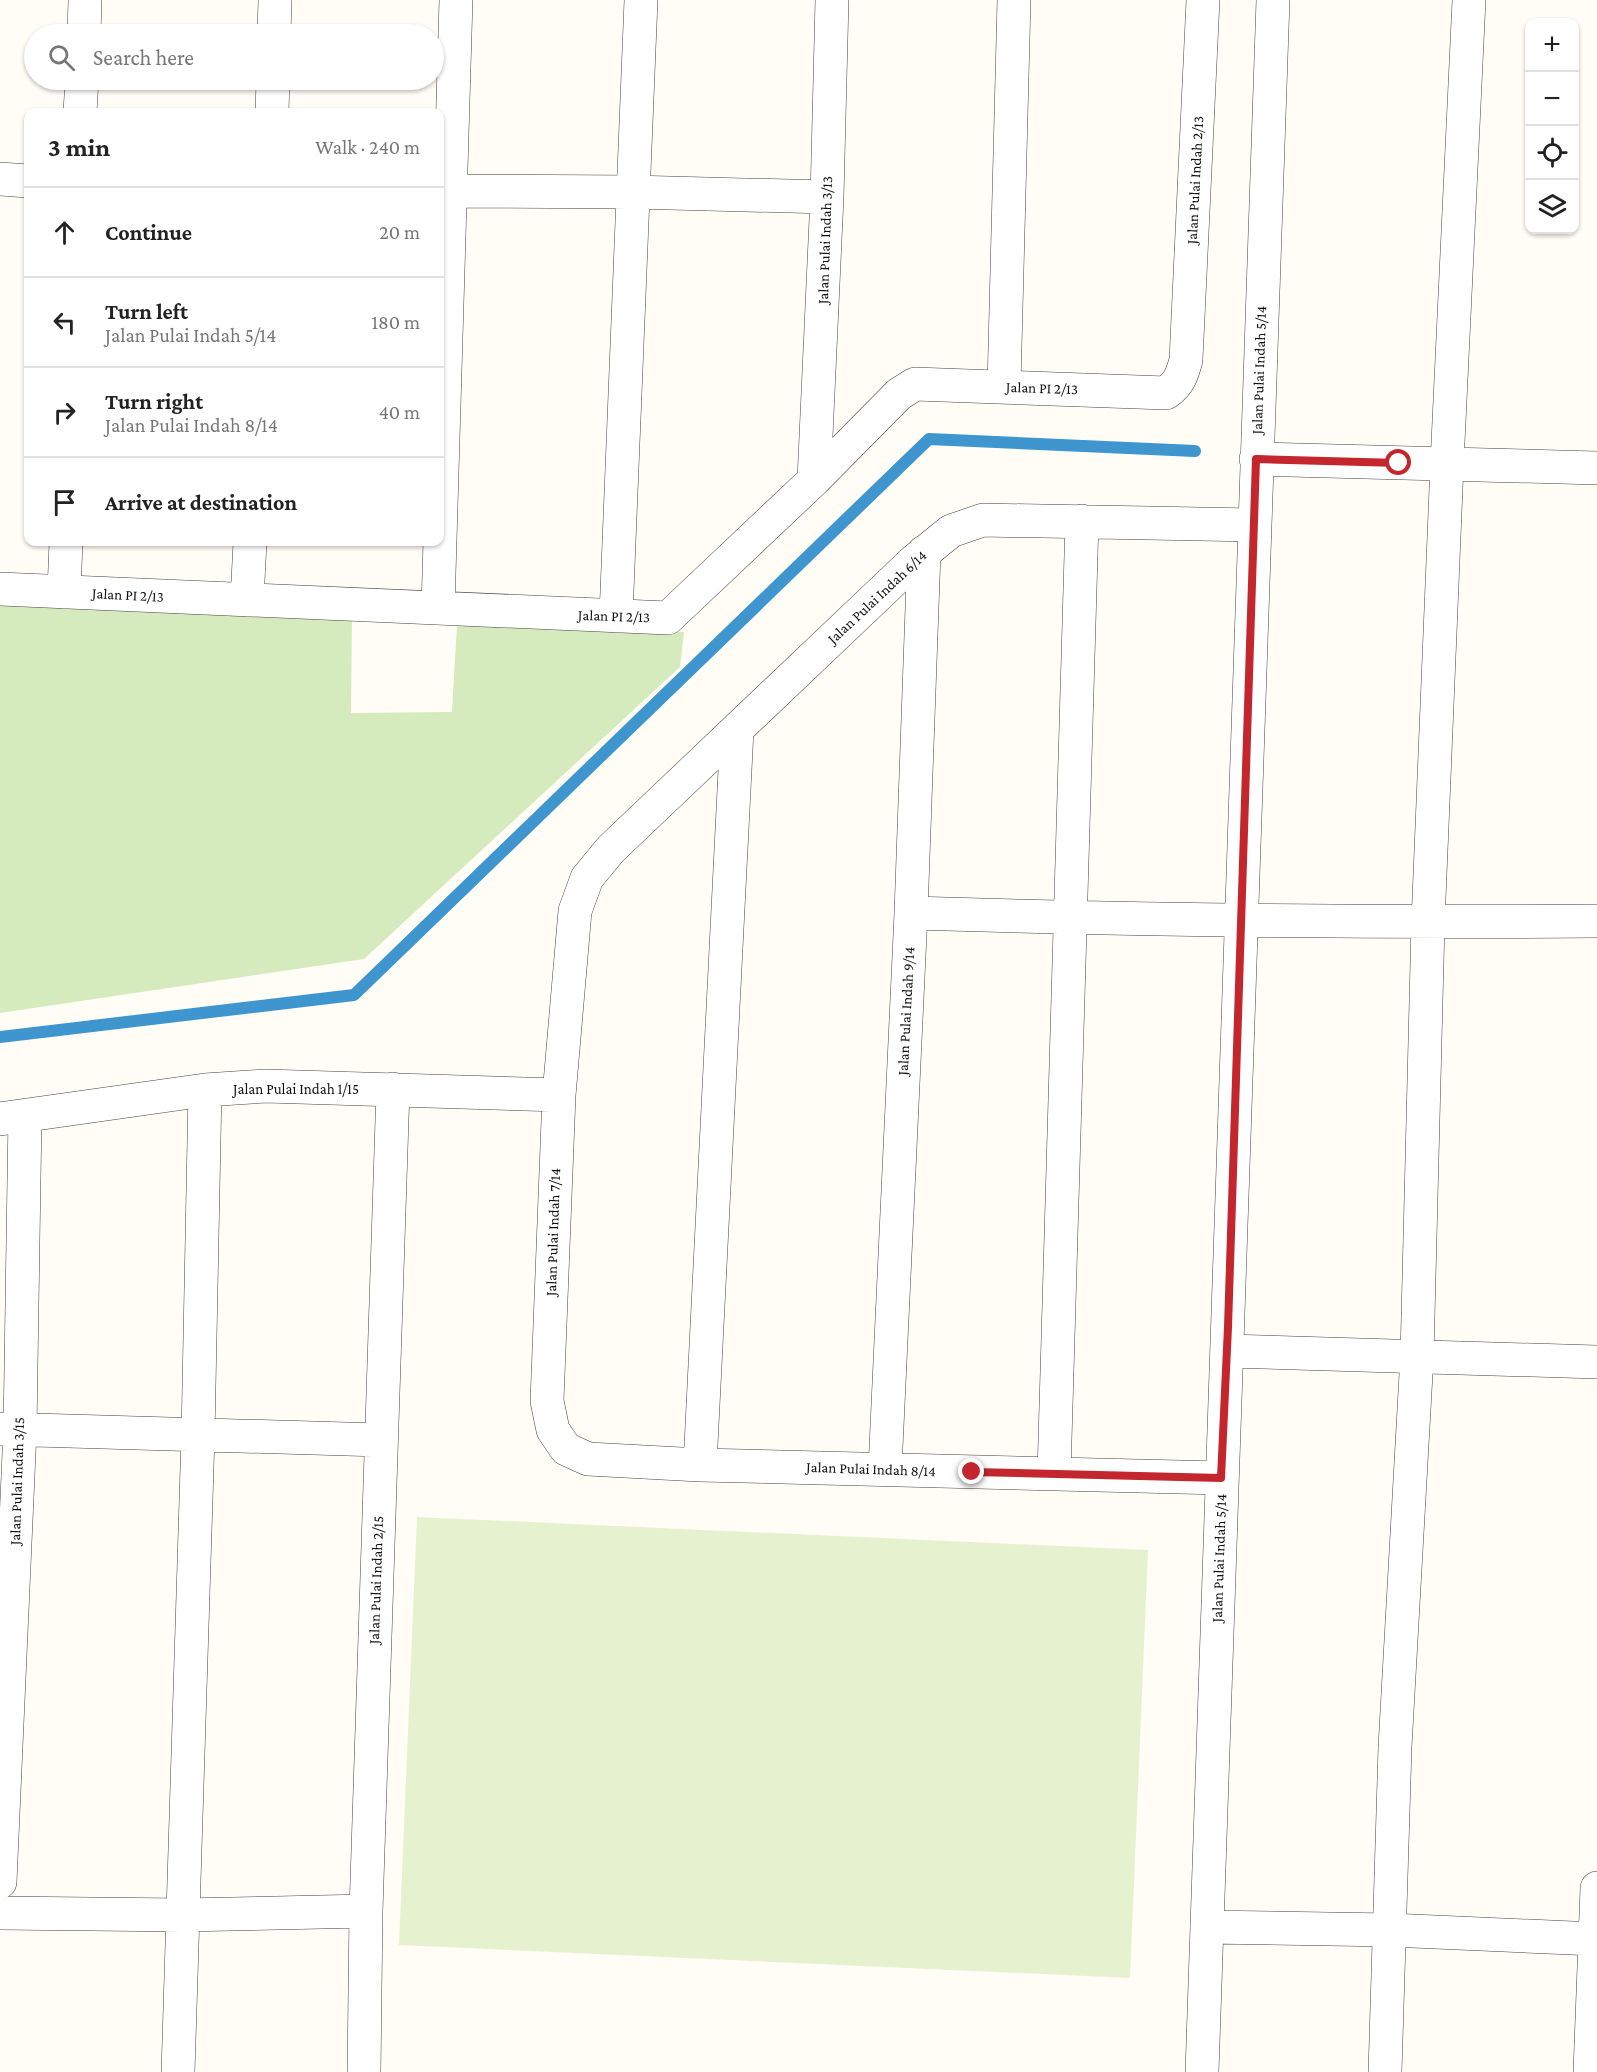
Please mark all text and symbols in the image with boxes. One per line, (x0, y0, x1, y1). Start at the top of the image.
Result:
map controls (1525, 18, 1579, 234)
button: + (1525, 18, 1579, 72)
search box (24, 24, 444, 90)
icon: search (45, 41, 78, 74)
text: Search here (93, 45, 194, 70)
button: − (1525, 72, 1579, 126)
street label: Jalan Pulai Indah 2/13 (1184, 115, 1207, 247)
button: locate (1525, 126, 1579, 180)
text: 3 min (48, 133, 110, 162)
text: Walk · 240 m (315, 136, 420, 158)
street label: Jalan Pulai Indah 3/13 (815, 176, 836, 306)
button: layers (1525, 180, 1579, 234)
icon: ahead (48, 216, 81, 249)
text: Continue (105, 220, 192, 245)
text: 20 m (379, 221, 420, 243)
text: Turn left (105, 299, 188, 324)
street label: Jalan Pulai Indah 5/14 (1249, 305, 1270, 437)
icon: left (48, 306, 81, 339)
text: 180 m (371, 311, 420, 333)
text: Jalan Pulai Indah 5/14 (105, 324, 276, 346)
street label: Jalan PI 2/13 (1004, 379, 1078, 398)
text: Turn right (105, 389, 203, 414)
icon: right (48, 396, 81, 429)
text: 40 m (379, 401, 420, 423)
text: Jalan Pulai Indah 8/14 (105, 414, 278, 436)
route start (1385, 449, 1411, 475)
icon: arrive (48, 486, 81, 519)
text: Arrive at destination (105, 490, 297, 515)
street label: Jalan Pulai Indah 6/14 (823, 547, 930, 649)
street label: Jalan PI 2/13 (90, 585, 164, 606)
street label: Jalan PI 2/13 (576, 607, 650, 626)
street label: Jalan Pulai Indah 9/14 (895, 946, 918, 1078)
street label: Jalan Pulai Indah 1/15 (231, 1081, 359, 1098)
street label: Jalan Pulai Indah 7/14 (543, 1168, 564, 1298)
street label: Jalan Pulai Indah 3/15 (7, 1417, 28, 1547)
route end (958, 1458, 984, 1484)
street label: Jalan Pulai Indah 8/14 (804, 1459, 936, 1480)
street label: Jalan Pulai Indah 5/14 (1209, 1493, 1230, 1625)
street label: Jalan Pulai Indah 2/15 (366, 1516, 387, 1647)

